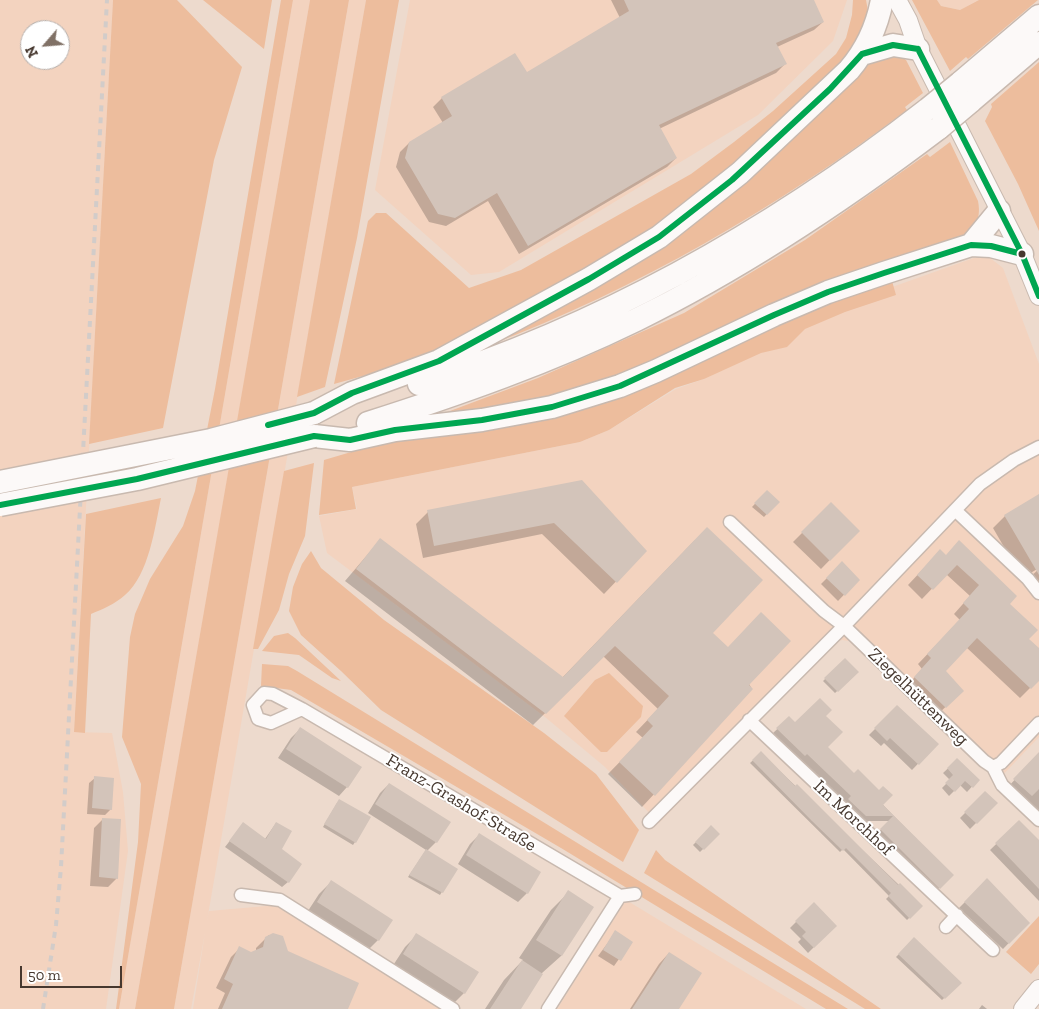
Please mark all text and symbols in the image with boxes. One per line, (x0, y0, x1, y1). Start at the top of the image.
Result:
north arrow (20, 20, 70, 70)
text: N (22, 43, 42, 60)
unlabelled marker (1017, 249, 1027, 259)
street label: Ziegelhüttenweg (863, 644, 973, 750)
street label: Franz-Grashof-Straße (382, 750, 540, 856)
street label: Im Morchhof (809, 776, 897, 860)
scale bar (22, 956, 125, 988)
text: 50 m (28, 966, 61, 984)

